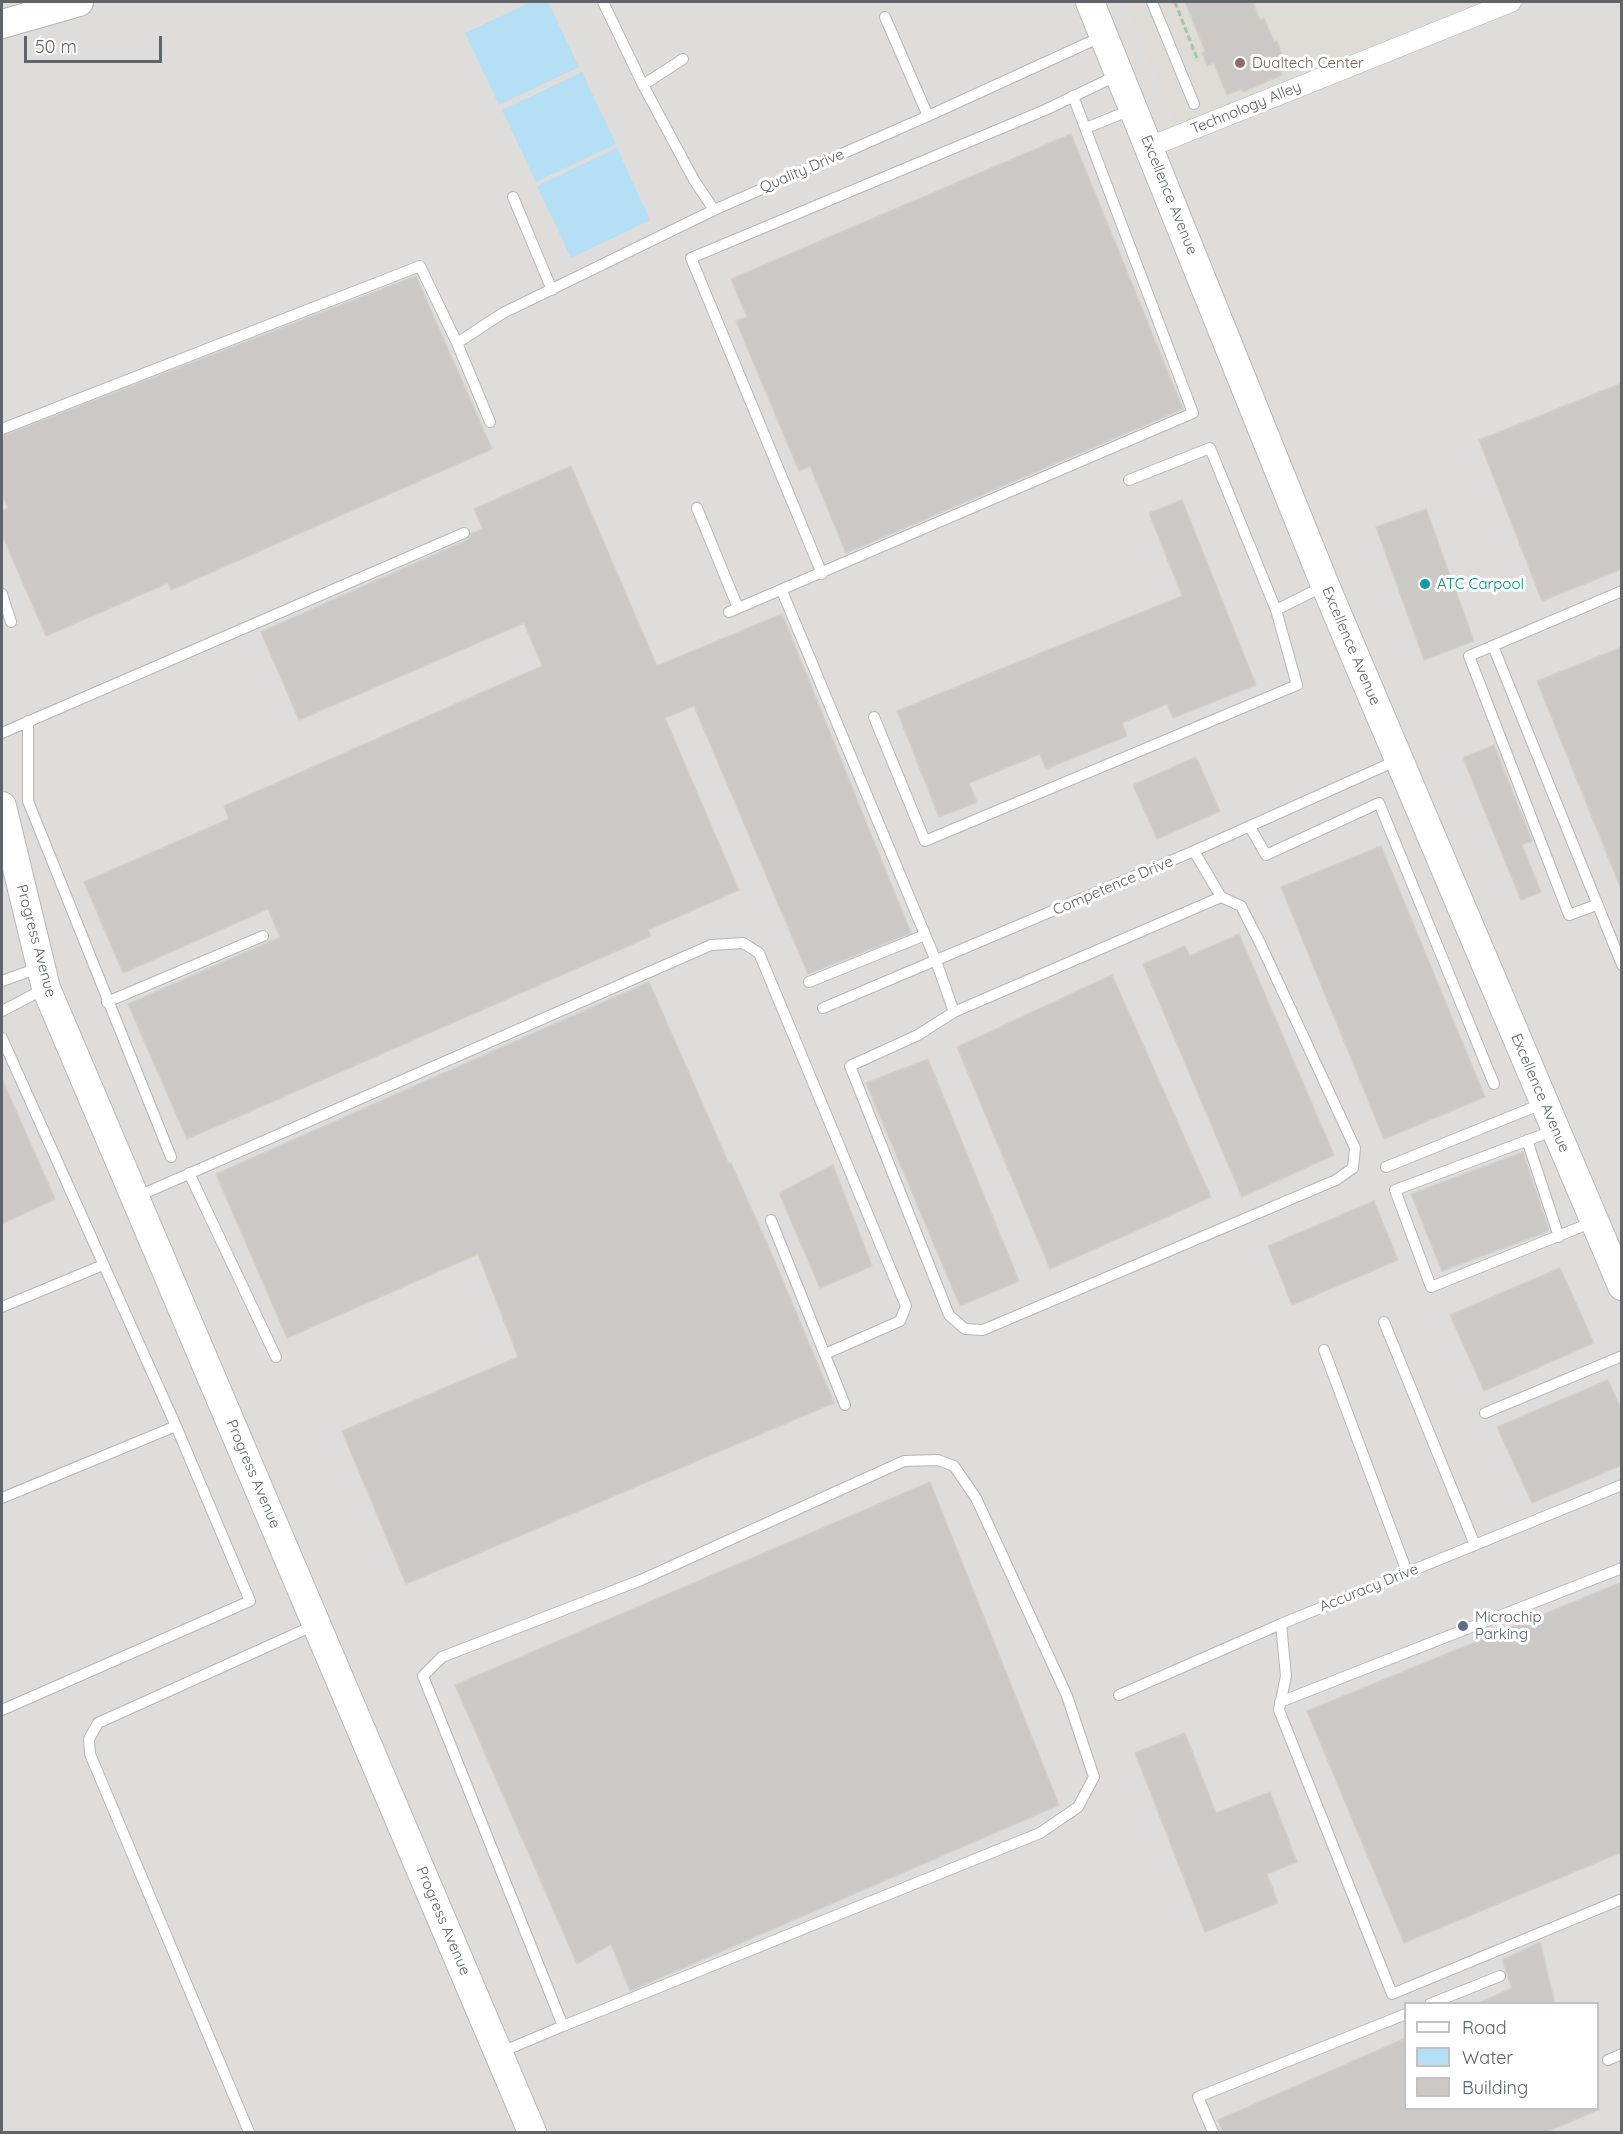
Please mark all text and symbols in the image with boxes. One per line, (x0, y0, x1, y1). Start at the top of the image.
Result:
scale bar (27, 24, 165, 62)
text: 50 m (35, 35, 77, 58)
place label: Dualtech Center (1252, 54, 1364, 72)
marker: Dualtech Center (1233, 56, 1247, 70)
street label: Technology Alley (1188, 78, 1304, 138)
street label: Excellence Avenue (1137, 133, 1201, 257)
street label: Quality Drive (757, 145, 847, 197)
place label: ATC Carpool (1437, 575, 1524, 593)
marker: ATC Carpool (1418, 577, 1432, 591)
street label: Excellence Avenue (1318, 584, 1384, 708)
street label: Competence Drive (1050, 853, 1176, 919)
street label: Progress Avenue (12, 883, 60, 999)
street label: Excellence Avenue (1507, 1031, 1573, 1155)
street label: Progress Avenue (222, 1417, 284, 1531)
street label: Accuracy Drive (1317, 1560, 1421, 1616)
place label: Microchip Parking (1475, 1608, 1541, 1643)
marker: Microchip Parking (1456, 1619, 1470, 1633)
street label: Progress Avenue (412, 1864, 474, 1978)
legend (1404, 2002, 1599, 2110)
text: Road (1462, 2016, 1507, 2039)
text: Water (1462, 2046, 1513, 2069)
text: Building (1462, 2076, 1528, 2099)

